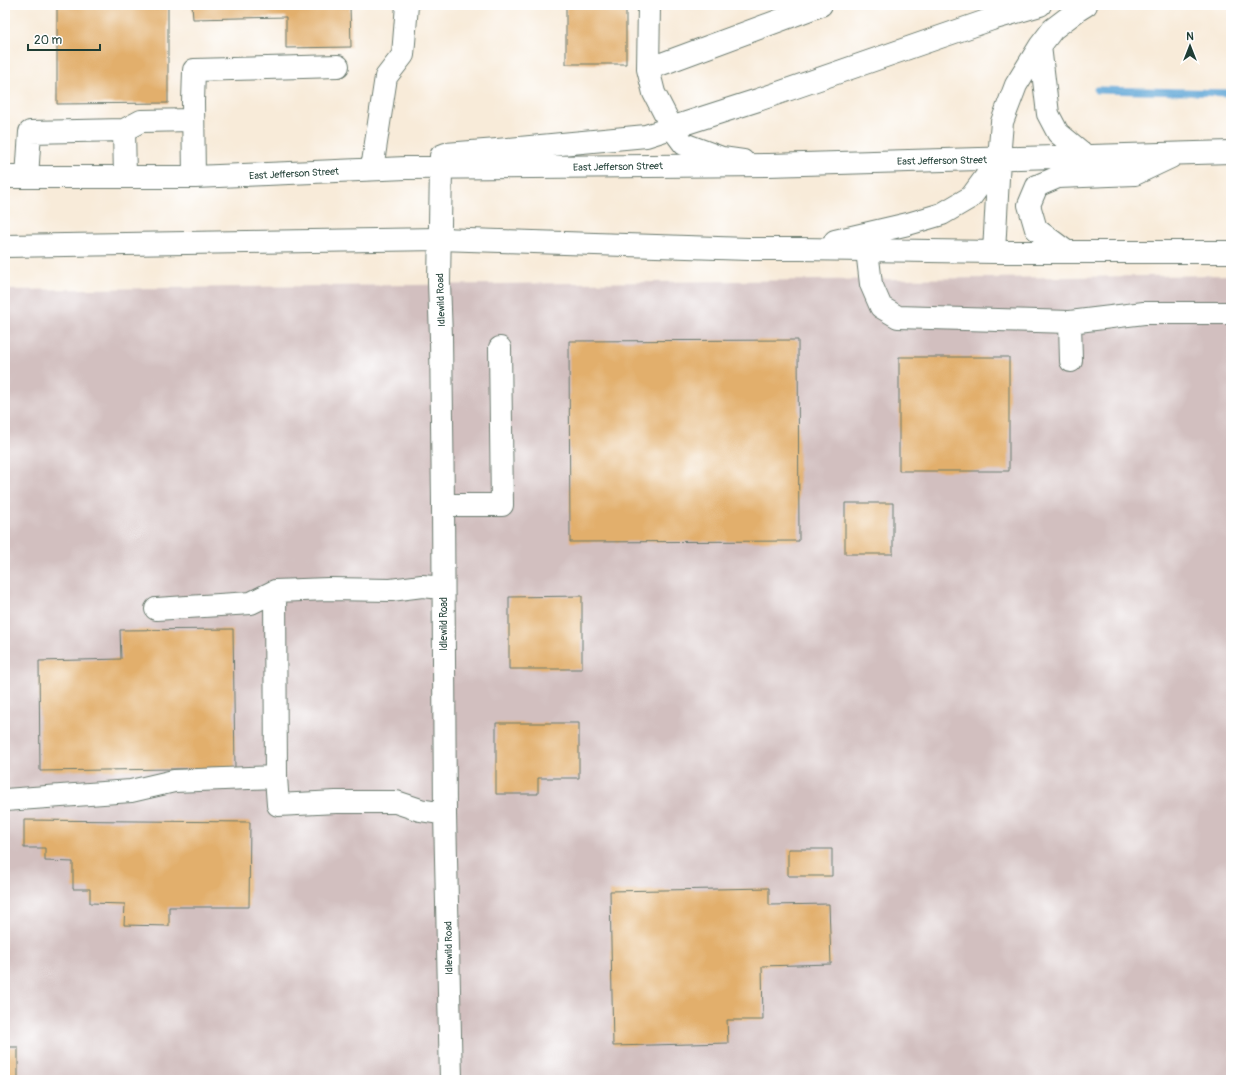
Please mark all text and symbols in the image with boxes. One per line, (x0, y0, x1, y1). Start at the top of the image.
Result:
scale bar (28, 26, 100, 52)
north arrow (1170, 26, 1210, 66)
text: N (1186, 30, 1194, 43)
text: 20 m (34, 33, 63, 48)
street label: East Jefferson Street (897, 154, 988, 168)
street label: East Jefferson Street (573, 160, 664, 174)
street label: East Jefferson Street (249, 166, 340, 182)
street label: Idlewild Road (434, 273, 448, 327)
street label: Idlewild Road (438, 597, 450, 651)
street label: Idlewild Road (443, 921, 455, 975)

